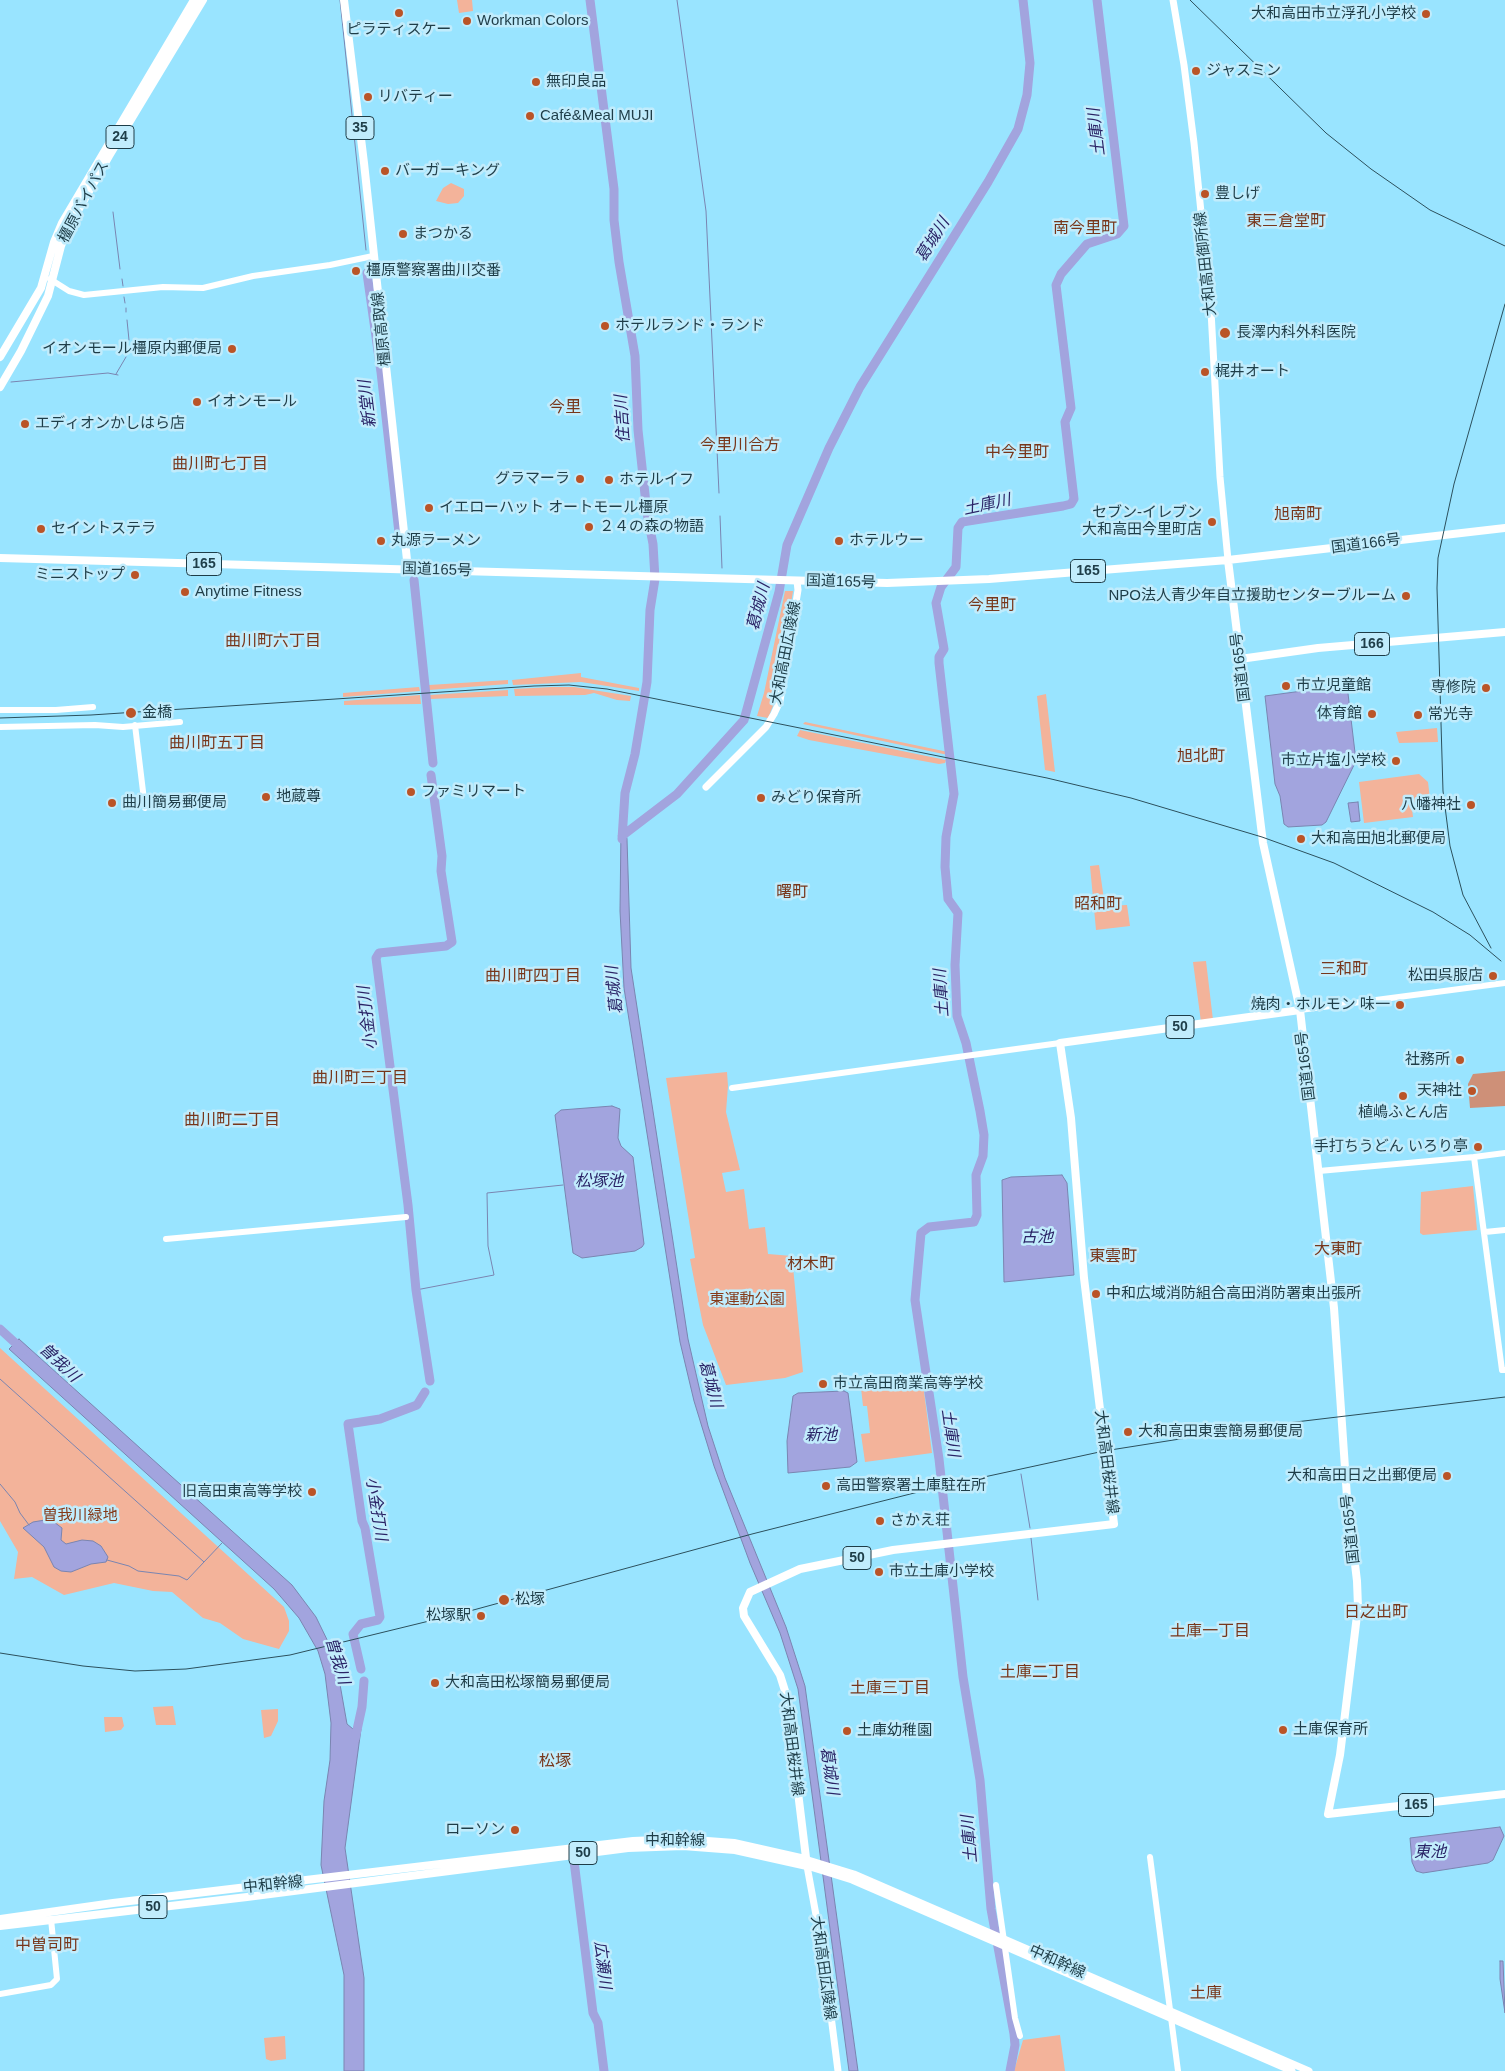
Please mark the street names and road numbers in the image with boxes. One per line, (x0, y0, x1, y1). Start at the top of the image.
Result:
road number: 35 (346, 116, 374, 140)
road number: 24 (106, 125, 134, 148)
street label: 橿原バイパス (55, 158, 113, 246)
street label: 大和高田御所線 (1192, 211, 1220, 317)
street label: 橿原高取線 (369, 291, 395, 367)
street label: 国道166号 (1330, 531, 1402, 557)
road number: 165 (186, 552, 222, 576)
street label: 国道165号 (402, 560, 472, 580)
road number: 165 (1070, 560, 1106, 582)
street label: 国道165号 (806, 572, 876, 592)
street label: 大和高田広陵線 (767, 600, 805, 706)
street label: 国道165号 (1228, 631, 1254, 703)
road number: 166 (1354, 633, 1390, 656)
road number: 50 (1166, 1016, 1194, 1038)
street label: 国道165号 (1293, 1030, 1319, 1102)
street label: 大和高田桜井線 (1091, 1409, 1121, 1515)
street label: 国道165号 (1338, 1493, 1364, 1565)
road number: 50 (843, 1546, 871, 1570)
street label: 大和高田桜井線 (776, 1691, 806, 1797)
road number: 165 (1398, 1794, 1434, 1816)
street label: 中和幹線 (645, 1832, 705, 1850)
road number: 50 (569, 1842, 597, 1865)
street label: 中和幹線 (242, 1873, 304, 1897)
road number: 50 (139, 1895, 167, 1918)
street label: 大和高田広陵線 (807, 1915, 839, 2021)
street label: 中和幹線 (1026, 1942, 1088, 1982)

